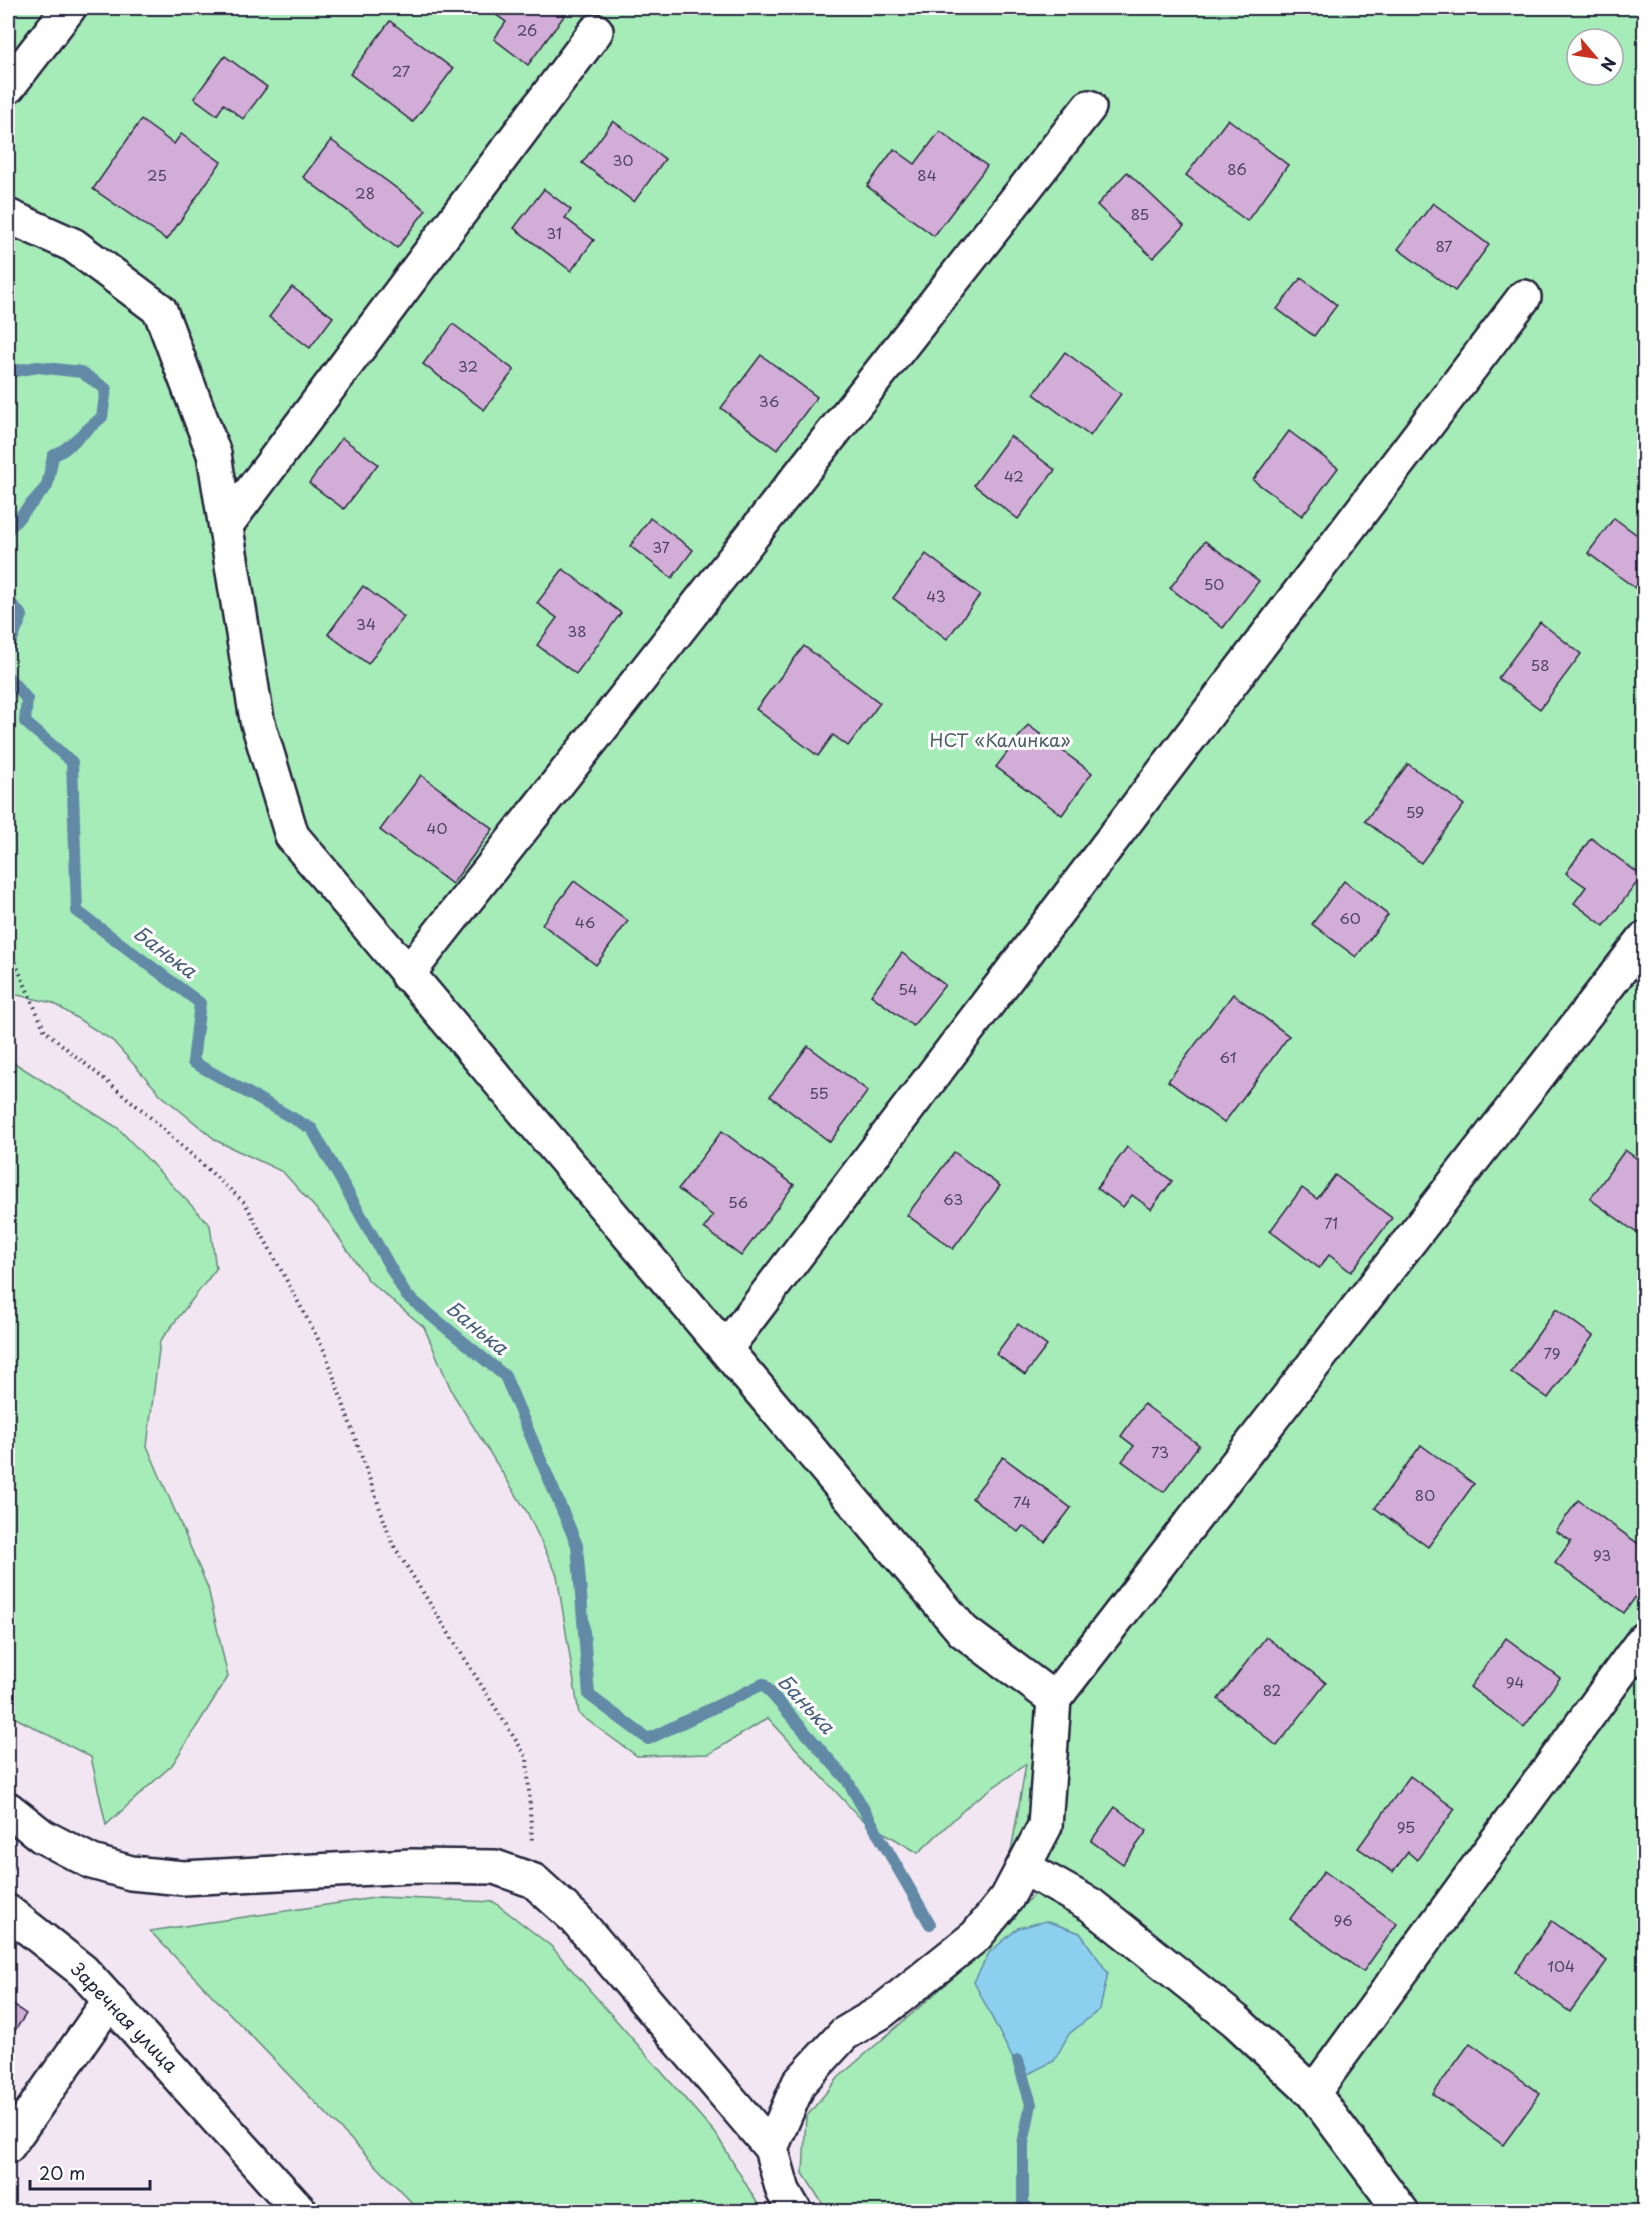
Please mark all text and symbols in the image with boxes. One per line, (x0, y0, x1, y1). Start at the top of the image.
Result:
house number: 26 (517, 18, 537, 41)
north arrow (1565, 27, 1625, 87)
text: N (1595, 53, 1623, 76)
house number: 27 (392, 59, 411, 82)
house number: 30 (613, 148, 633, 171)
house number: 86 (1227, 157, 1247, 180)
house number: 25 (147, 163, 167, 186)
house number: 84 (917, 163, 937, 186)
house number: 28 (355, 181, 375, 204)
house number: 85 (1131, 202, 1149, 225)
house number: 31 (546, 221, 562, 244)
house number: 87 (1435, 234, 1453, 257)
house number: 32 (458, 354, 478, 377)
house number: 36 (759, 389, 779, 412)
house number: 42 (1004, 464, 1024, 487)
house number: 37 (652, 535, 670, 558)
house number: 50 (1204, 572, 1224, 595)
house number: 43 (926, 584, 946, 607)
house number: 34 (356, 612, 376, 635)
house number: 38 (567, 619, 587, 642)
house number: 58 (1530, 653, 1550, 676)
park label: НСТ «Калинка» (929, 726, 1071, 753)
house number: 59 (1406, 800, 1424, 823)
house number: 40 (427, 816, 447, 839)
house number: 60 (1339, 906, 1361, 929)
house number: 46 (575, 910, 595, 933)
water label: Банька (128, 918, 204, 985)
house number: 54 (898, 977, 918, 1000)
house number: 61 (1220, 1045, 1236, 1068)
house number: 55 (809, 1081, 829, 1104)
house number: 63 (943, 1187, 963, 1210)
house number: 56 (728, 1190, 748, 1213)
house number: 71 (1324, 1211, 1338, 1234)
water label: Банька (440, 1293, 515, 1362)
house number: 79 (1543, 1341, 1561, 1364)
house number: 73 (1151, 1440, 1169, 1463)
house number: 80 (1415, 1483, 1435, 1506)
house number: 74 (1013, 1490, 1031, 1513)
house number: 93 (1593, 1543, 1611, 1566)
water label: Банька (771, 1667, 843, 1740)
house number: 94 (1506, 1670, 1524, 1693)
house number: 82 (1263, 1678, 1281, 1701)
house number: 95 (1397, 1815, 1415, 1838)
house number: 96 (1334, 1908, 1353, 1931)
house number: 104 (1547, 1954, 1575, 1977)
street label: Заречная улица (66, 1956, 185, 2078)
scale bar (30, 2153, 150, 2191)
text: 20 m (39, 2159, 85, 2186)

